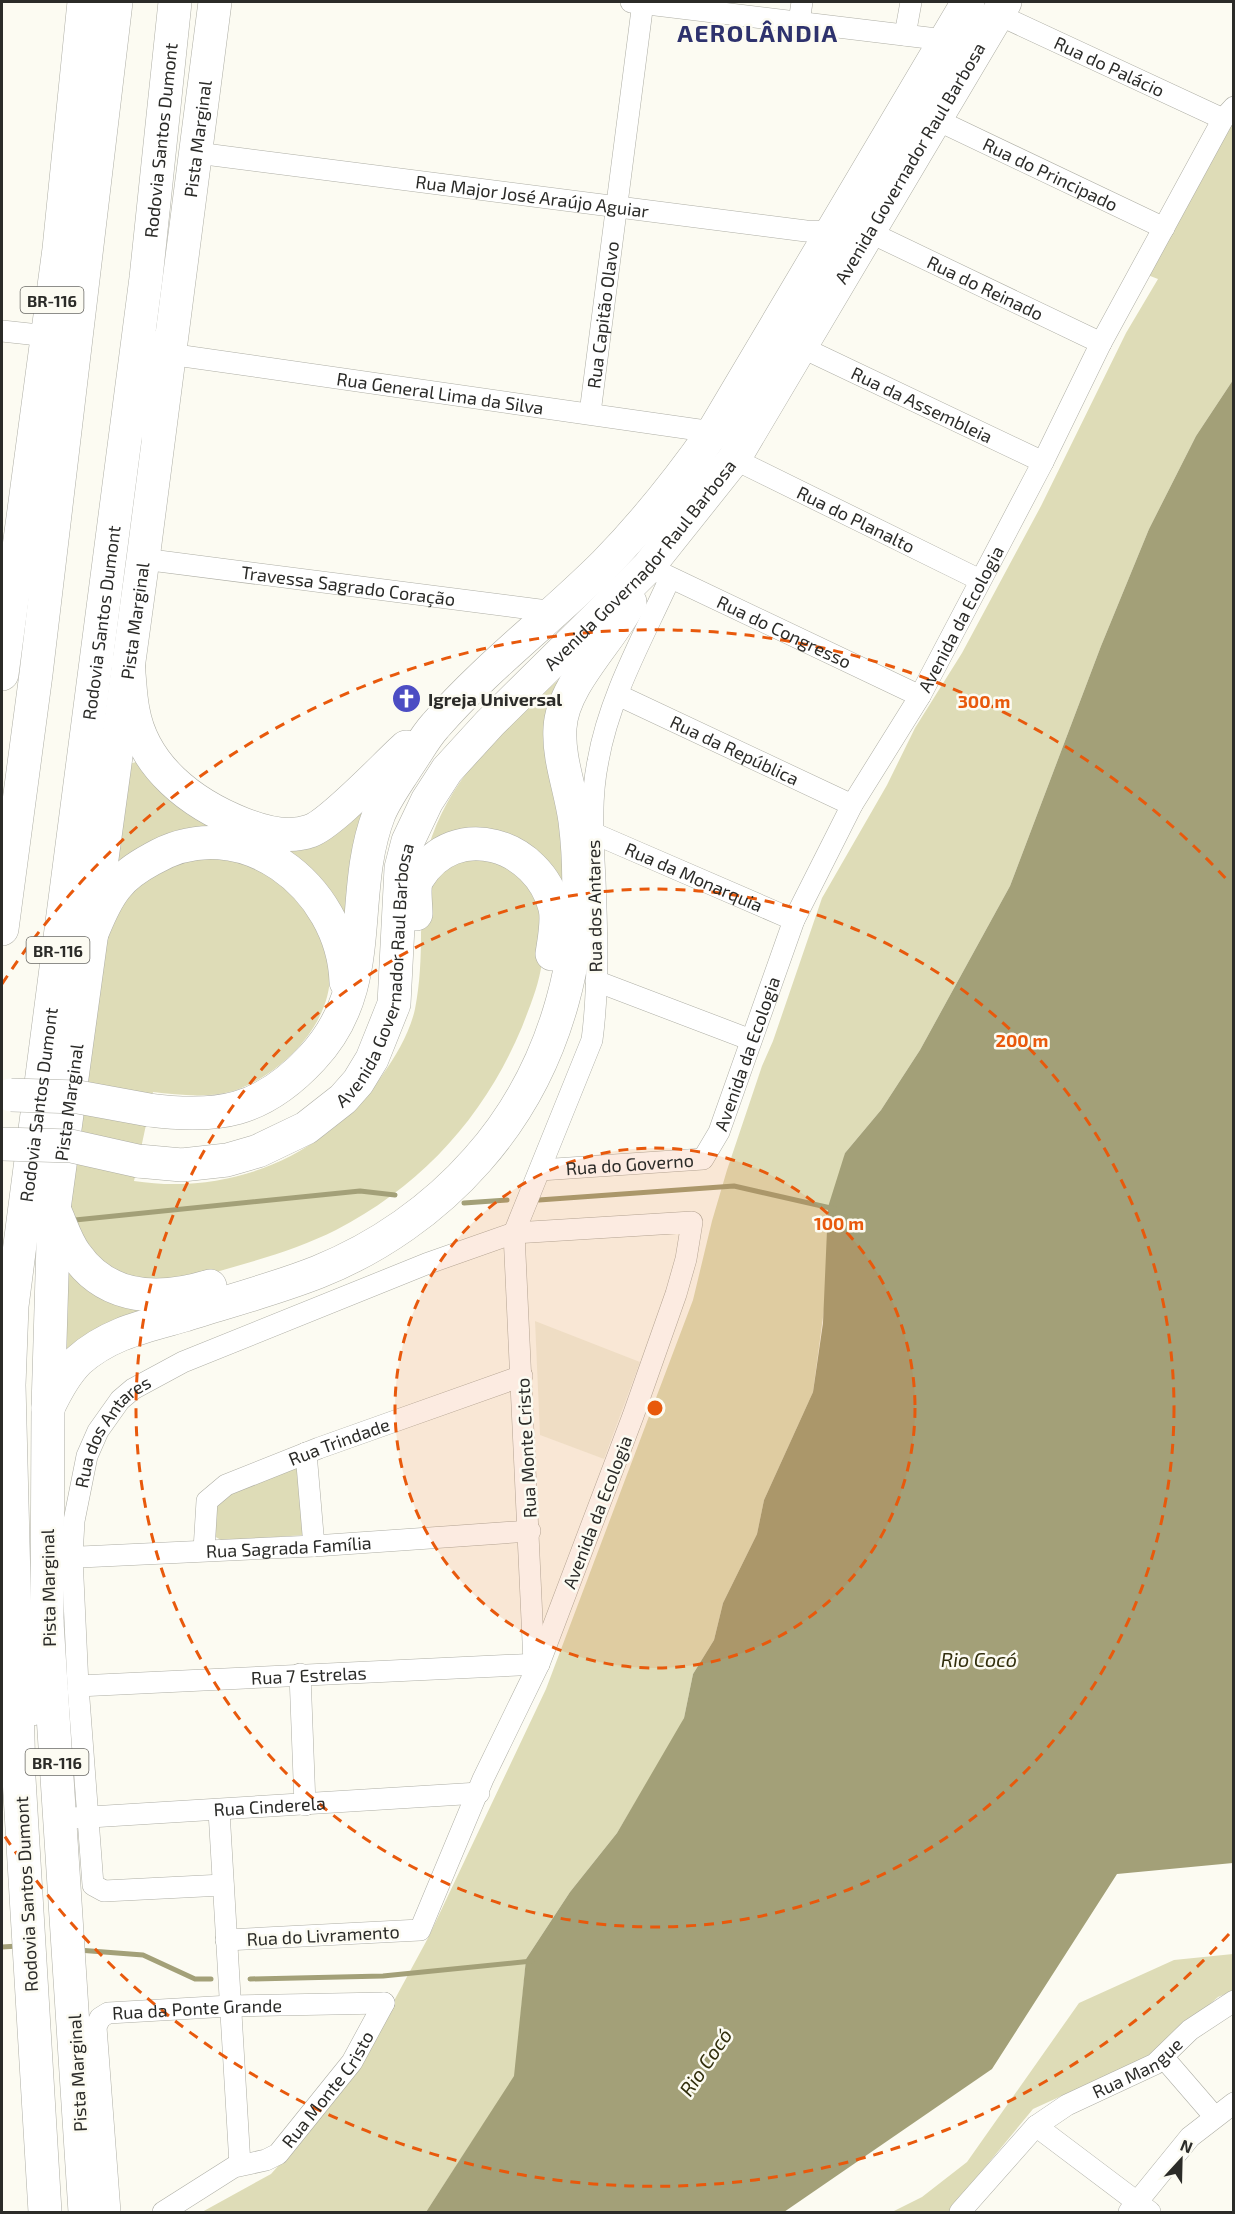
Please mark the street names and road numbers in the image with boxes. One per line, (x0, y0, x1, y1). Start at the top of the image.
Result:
street label: Rua do Palácio (1051, 31, 1168, 101)
street label: Avenida Governador Raul Barbosa (830, 38, 990, 288)
street label: Rodovia Santos Dumont (139, 42, 182, 239)
street label: Pista Marginal (179, 78, 216, 199)
street label: Rua do Principado (980, 133, 1122, 215)
street label: Rua Major José Araújo Aguiar (414, 170, 650, 222)
street label: Rua Capitão Olavo (582, 240, 623, 390)
street label: Rua do Reinado (924, 251, 1047, 325)
road number: BR-116 (20, 287, 84, 313)
street label: Rua da Assembleia (848, 362, 996, 447)
street label: Rua General Lima da Silva (335, 367, 545, 419)
street label: Avenida Governador Raul Barbosa (539, 455, 740, 675)
street label: Rua do Planalto (794, 481, 919, 557)
street label: Rodovia Santos Dumont (77, 524, 125, 721)
street label: Avenida da Ecologia (913, 542, 1008, 696)
street label: Pista Marginal (116, 560, 154, 681)
street label: Travessa Sagrado Coração (240, 561, 457, 610)
street label: Rua do Congresso (714, 590, 855, 673)
street label: Rua da República (667, 710, 803, 790)
street label: Rua da Monarquia (622, 837, 766, 916)
street label: Rua dos Antares (582, 839, 606, 973)
street label: Avenida Governador Raul Barbosa (331, 841, 418, 1112)
road number: BR-116 (26, 937, 90, 963)
street label: Avenida da Ecologia (709, 973, 784, 1134)
street label: Rodovia Santos Dumont (15, 1006, 62, 1203)
street label: Pista Marginal (50, 1042, 88, 1162)
street label: Rua do Governo (565, 1149, 695, 1179)
street label: Rua dos Antares (70, 1371, 154, 1490)
street label: Rua Monte Cristo (511, 1377, 541, 1519)
street label: Rua Trindade (285, 1413, 392, 1470)
street label: Avenida da Ecologia (558, 1432, 636, 1592)
street label: Pista Marginal (36, 1528, 60, 1647)
street label: Rua Sagrada Família (205, 1531, 372, 1562)
street label: Rua 7 Estrelas (250, 1661, 367, 1689)
road number: BR-116 (26, 1749, 88, 1775)
street label: Rua Cinderela (213, 1791, 326, 1820)
street label: Rodovia Santos Dumont (10, 1796, 42, 1992)
street label: Rua do Livramento (246, 1920, 400, 1950)
street label: Rua da Ponte Grande (111, 1994, 282, 2024)
street label: Pista Marginal (63, 2013, 91, 2132)
street label: Rua Monte Cristo (277, 2027, 378, 2152)
street label: Rua Mangue (1089, 2033, 1187, 2103)

